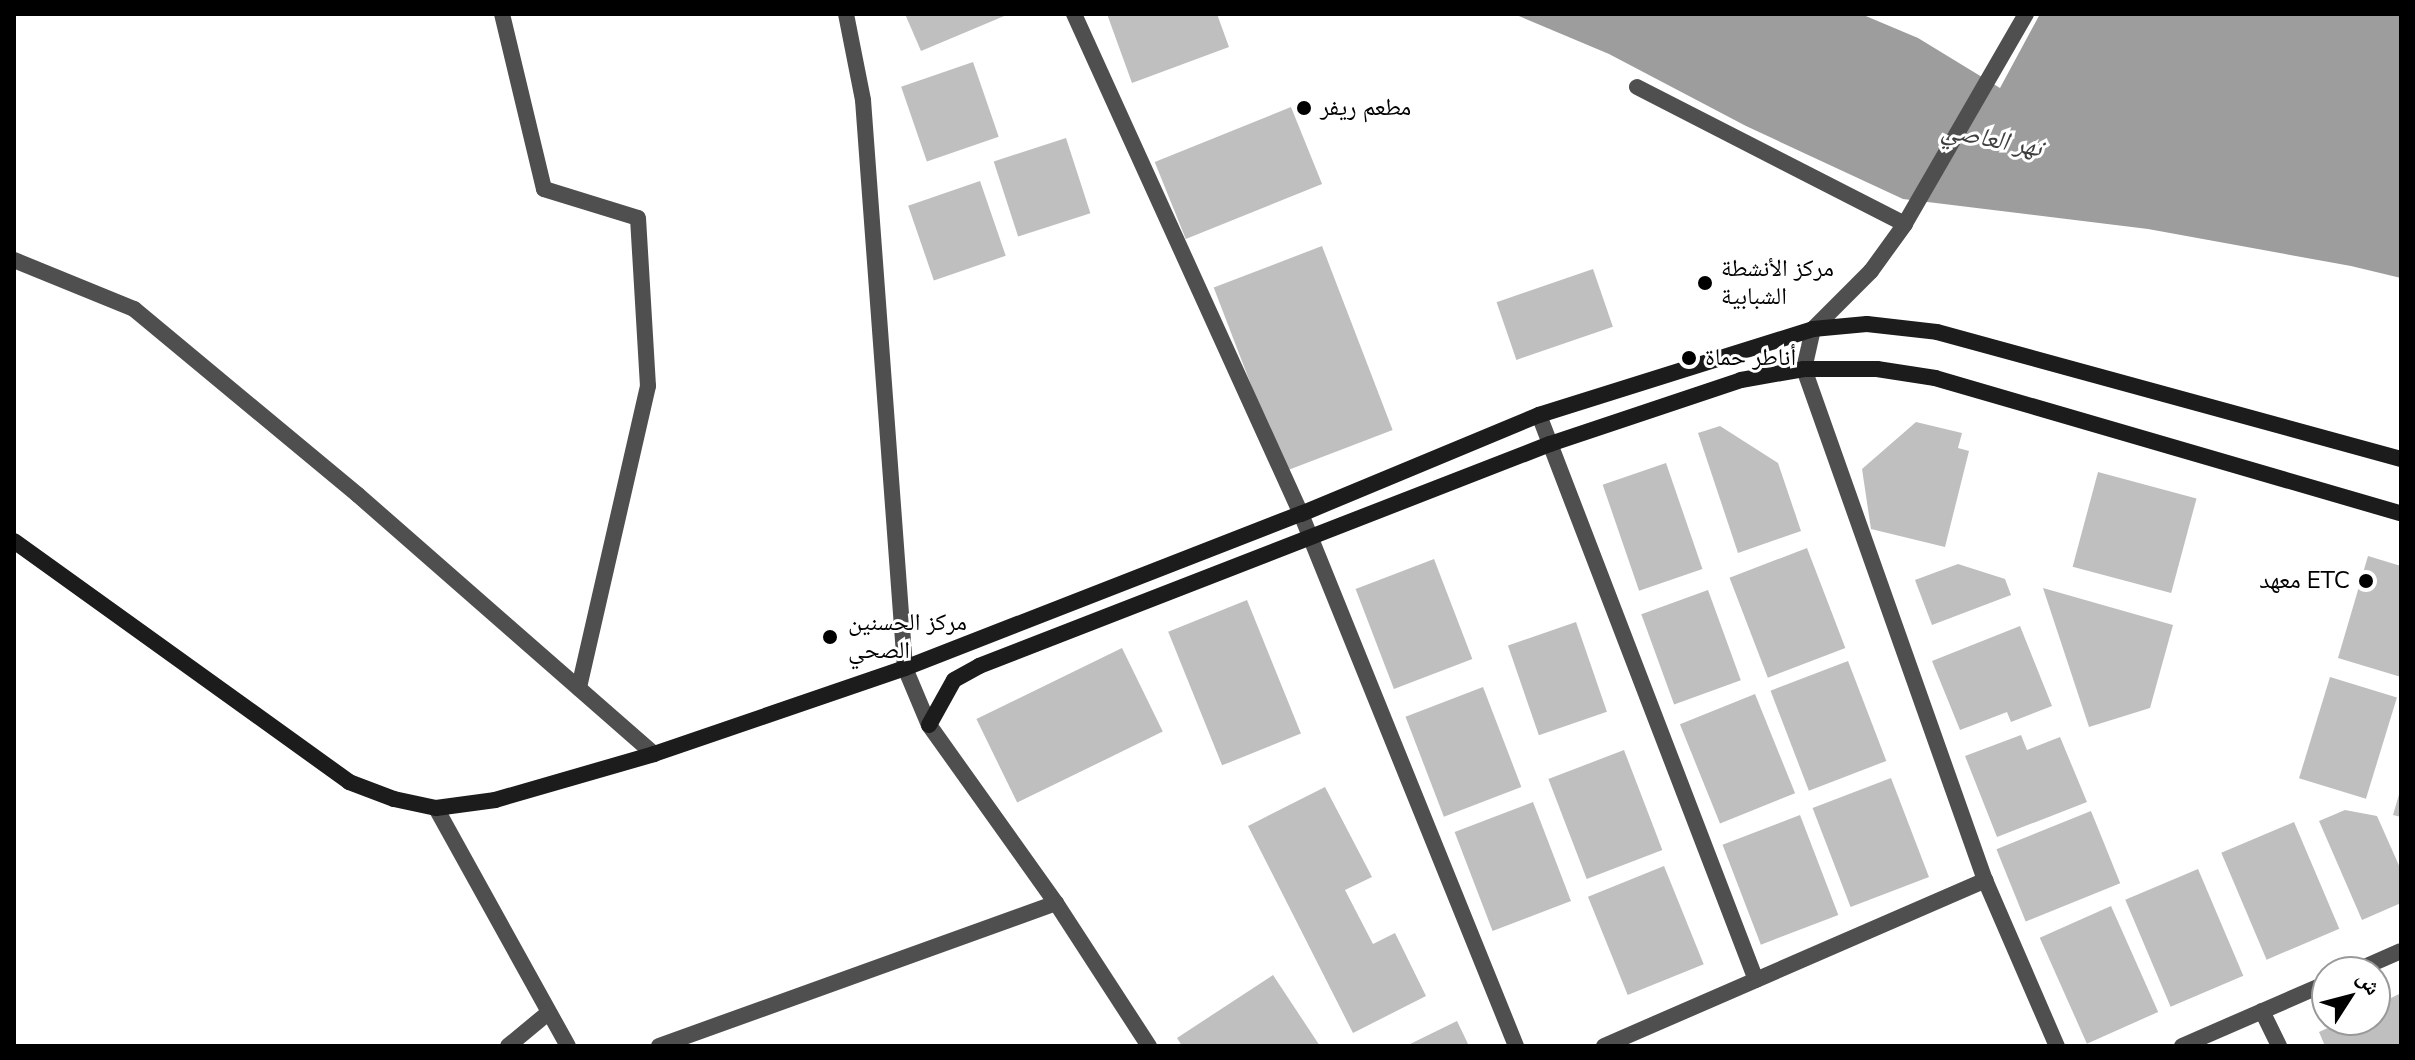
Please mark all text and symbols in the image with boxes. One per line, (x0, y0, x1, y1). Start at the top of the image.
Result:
place label: مطعم ريفر (1320, 94, 1411, 122)
marker: مطعم ريفر (1295, 99, 1313, 117)
water label: نهر العاصي (1939, 114, 2045, 164)
place label: مركز الأنشطة الشبابية (1721, 255, 1834, 311)
marker: مركز الأنشطة الشبابية (1696, 274, 1714, 292)
place label: أناطر حماة (1705, 344, 1796, 372)
marker: أناطر حماة (1680, 349, 1698, 367)
place label: معهد ETC (2259, 567, 2350, 595)
marker: معهد ETC (2357, 572, 2375, 590)
place label: مركز الحسنين الصحي (848, 609, 967, 665)
marker: مركز الحسنين الصحي (819, 626, 841, 648)
north arrow (2311, 956, 2391, 1036)
text: ش (2350, 965, 2388, 1001)

